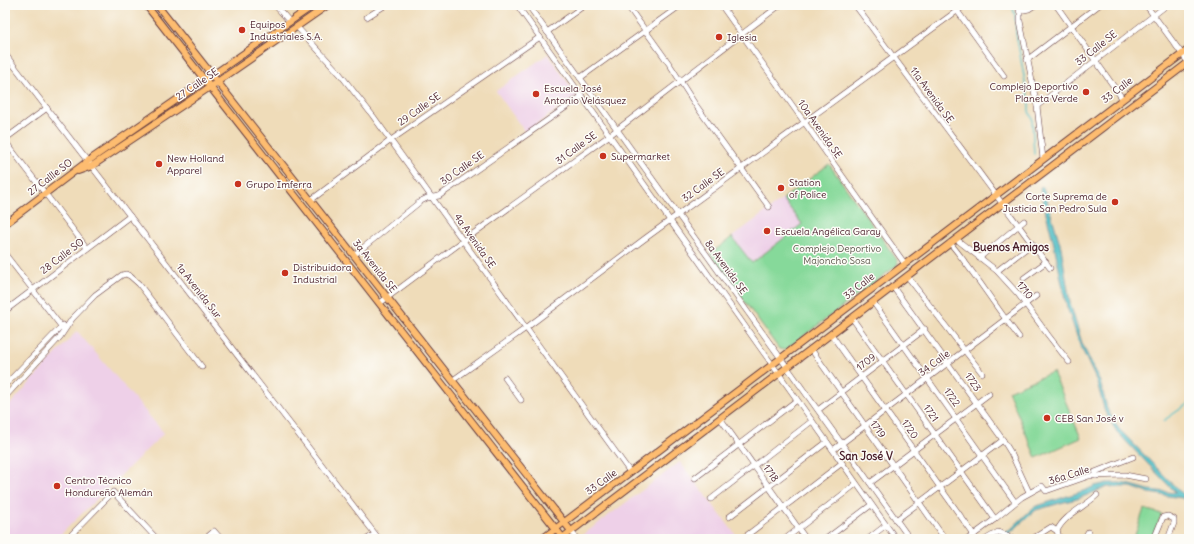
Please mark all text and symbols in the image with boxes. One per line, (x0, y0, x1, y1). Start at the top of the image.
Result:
place label: Equipos Industriales S.A. (250, 18, 322, 43)
marker: Equipos Industriales S.A. (237, 25, 247, 35)
street label: 33 Calle SE (1072, 28, 1120, 68)
place label: Iglesia (727, 31, 757, 44)
marker: Iglesia (714, 32, 724, 42)
street label: 11a Avenida SE (907, 64, 957, 126)
street label: 27 Calle SE (173, 65, 221, 103)
street label: 33 Calle (1099, 74, 1135, 106)
place label: Complejo Deportivo Planeta Verde (990, 80, 1078, 105)
place label: Escuela José Antonio Velásquez (544, 82, 627, 107)
marker: Complejo Deportivo Planeta Verde (1081, 87, 1091, 97)
street label: 29 Calle SE (395, 89, 443, 129)
marker: Escuela José Antonio Velásquez (531, 89, 541, 99)
street label: 10a Avenida SE (795, 97, 845, 161)
street label: 31 Calle SE (553, 129, 599, 167)
street label: 30 Calle SE (438, 148, 487, 188)
place label: Supermarket (611, 150, 671, 163)
marker: Supermarket (598, 151, 608, 161)
place label: New Holland Apparel (167, 152, 224, 177)
street label: 27 Callle SO (25, 156, 75, 198)
marker: New Holland Apparel (154, 159, 164, 169)
street label: 32 Calle SE (679, 165, 727, 205)
place label: Station of Police (789, 176, 826, 201)
place label: Grupo Imferra (246, 178, 312, 191)
marker: Grupo Imferra (233, 179, 243, 189)
marker: Station of Police (776, 183, 786, 193)
place label: Corte Suprema de Justicia San Pedro Sula (1003, 190, 1107, 215)
marker: Corte Suprema de Justicia San Pedro Sula (1110, 197, 1120, 207)
street label: 4a Avenida SE (451, 211, 499, 271)
place label: Escuela Angélica Garay (775, 225, 881, 238)
marker: Escuela Angélica Garay (762, 226, 772, 236)
street label: 28 Calle SO (38, 235, 87, 277)
street label: 3a Avenida SE (350, 237, 400, 295)
street label: 8a Avenida SE (702, 237, 750, 297)
district label: Buenos Amigos (973, 240, 1049, 255)
park label: Complejo Deportivo Majoncho Sosa (793, 242, 882, 267)
street label: 1a Avenida Sur (174, 261, 224, 321)
place label: Distribuidora Industrial (293, 261, 352, 286)
marker: Distribuidora Industrial (280, 268, 290, 278)
street label: 33 Calle (841, 270, 877, 302)
street label: 1710 (1014, 278, 1036, 302)
street label: 34 Calle (916, 347, 952, 379)
street label: 1709 (854, 350, 879, 374)
street label: 1723 (962, 370, 984, 394)
street label: 1722 (941, 385, 963, 409)
street label: 1721 (920, 402, 942, 424)
place label: CEB San José v (1055, 412, 1124, 425)
marker: CEB San José v (1042, 413, 1052, 423)
street label: 1720 (899, 417, 921, 441)
street label: 1719 (867, 418, 889, 441)
district label: San José V (839, 449, 893, 463)
street label: 1718 (760, 462, 782, 485)
street label: 36a Calle (1047, 463, 1091, 487)
street label: 33 Calle (583, 466, 619, 498)
place label: Centro Técnico Hondureño Alemán (65, 474, 153, 499)
marker: Centro Técnico Hondureño Alemán (52, 481, 62, 491)

